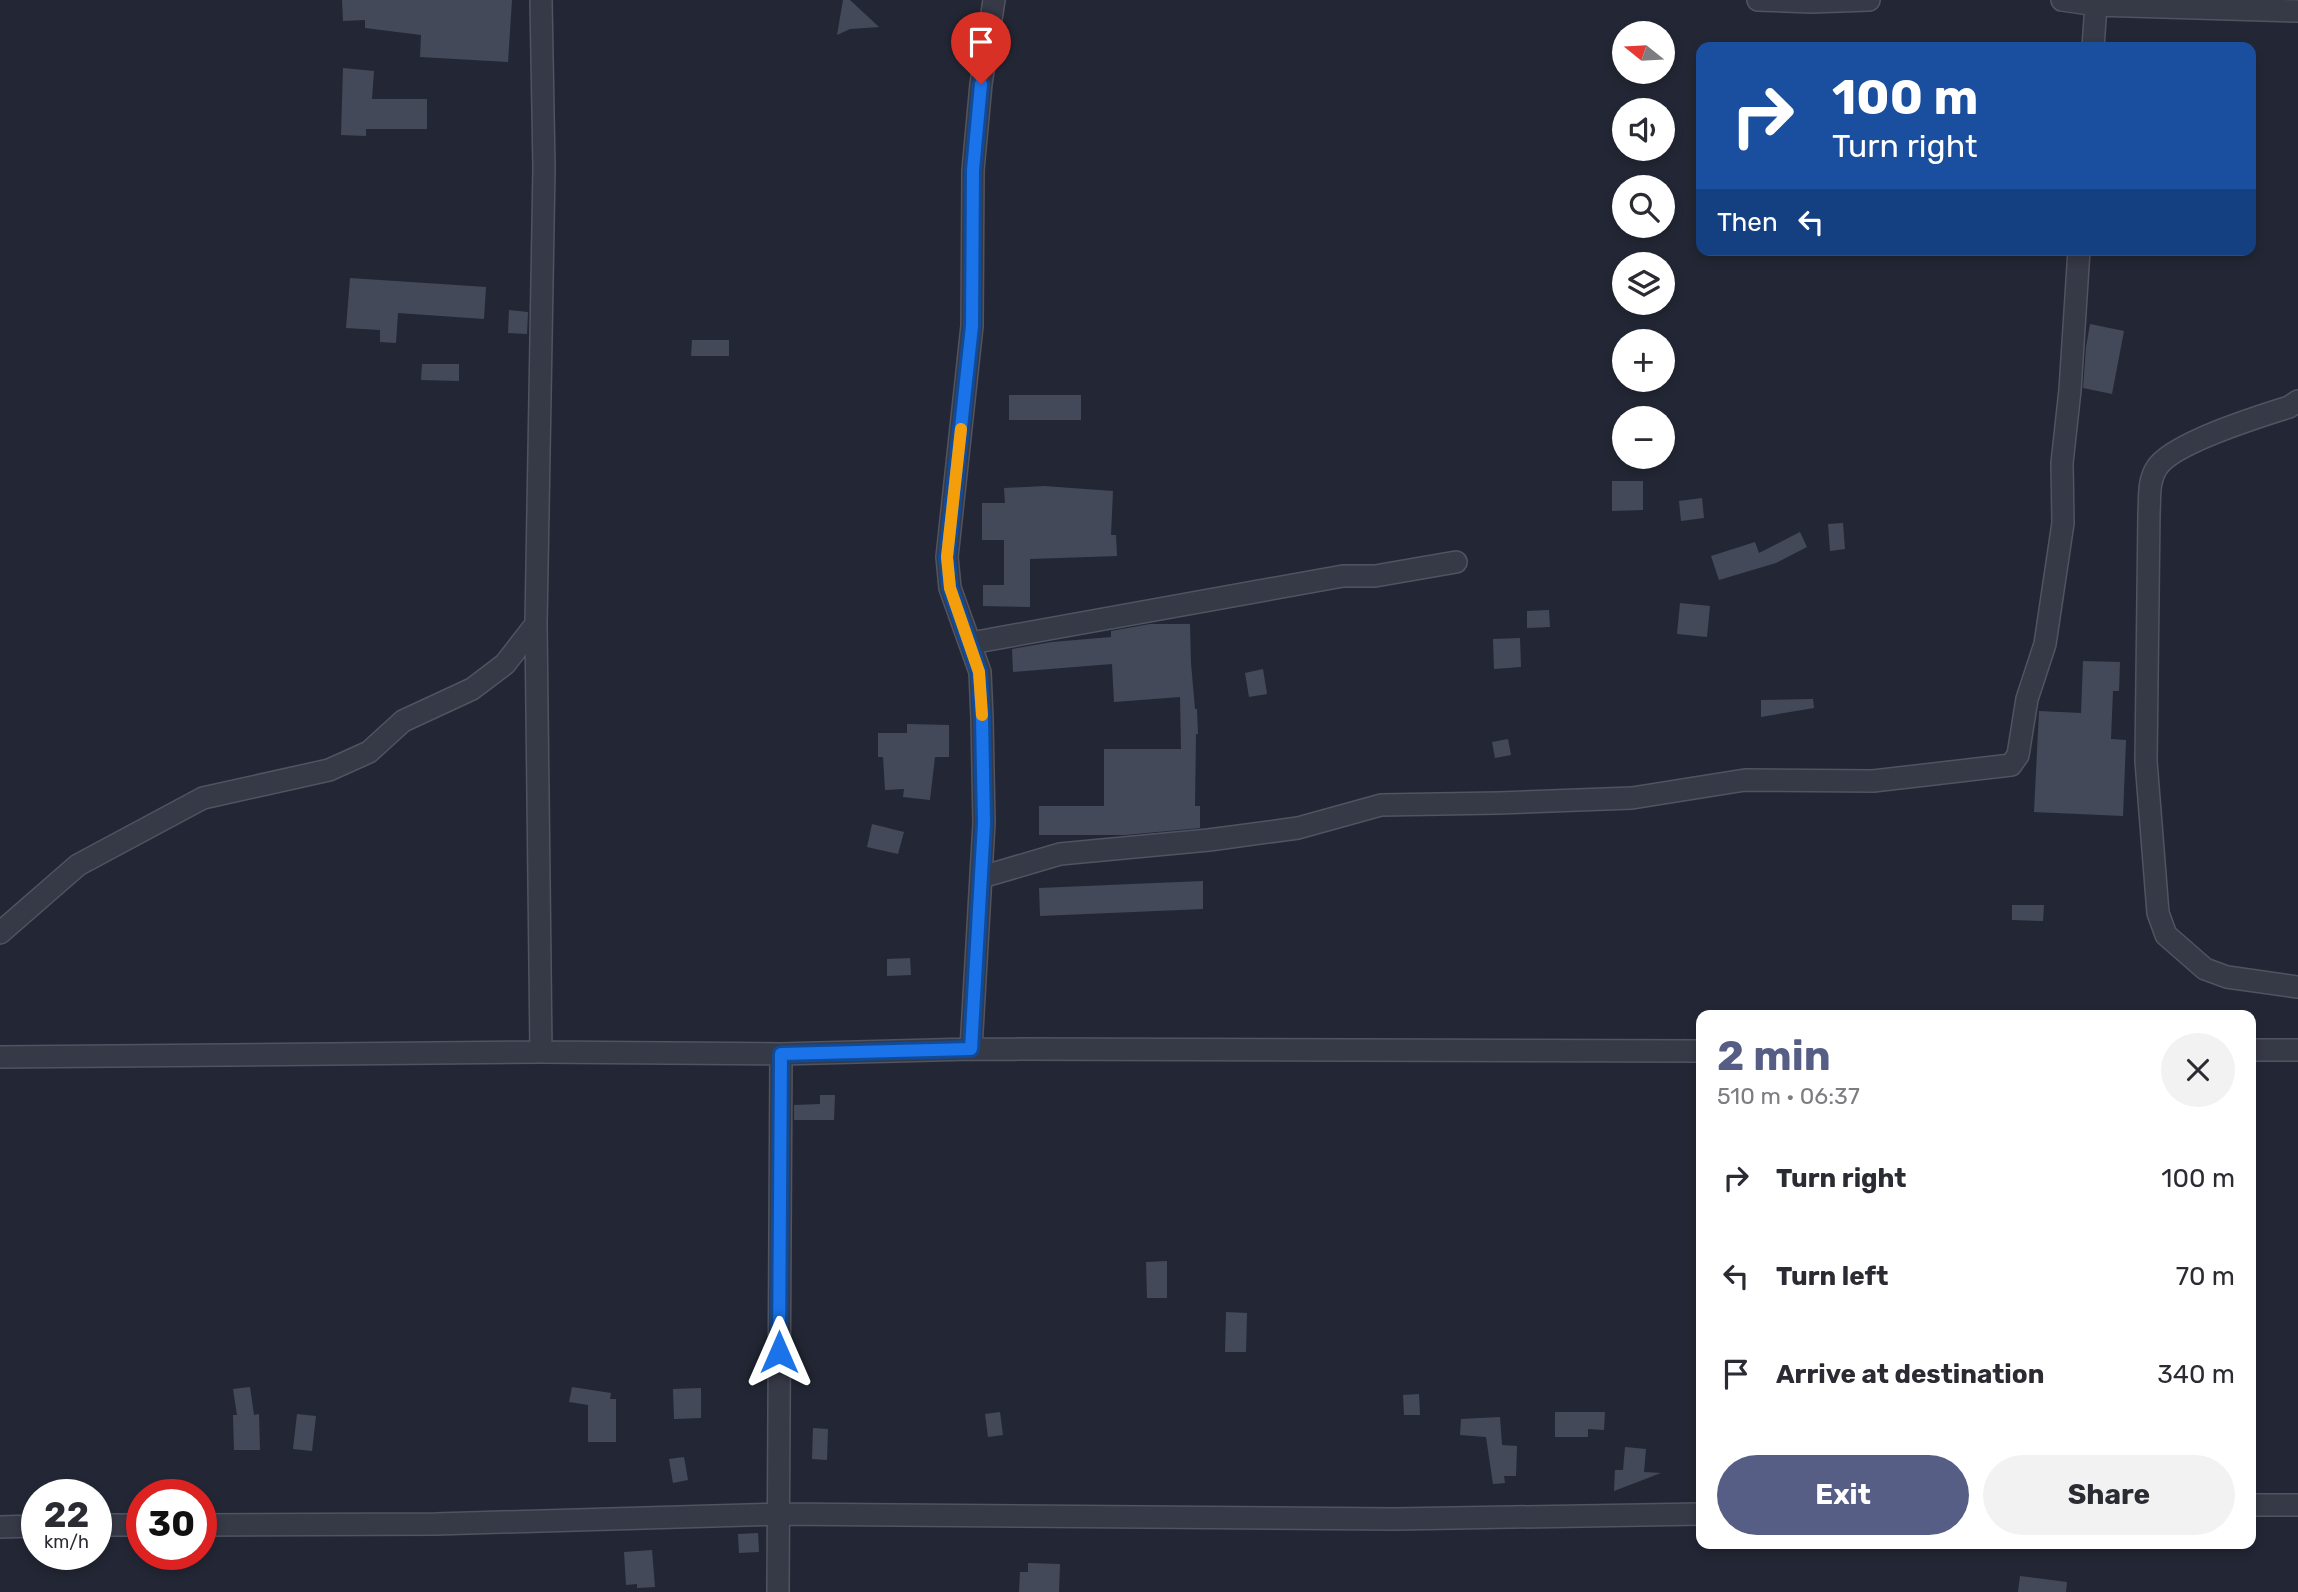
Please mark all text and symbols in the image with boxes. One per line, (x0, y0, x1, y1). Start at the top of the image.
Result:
pin (951, 12.0, 1011, 84)
north arrow (1612, 21, 1675, 84)
map controls (1612, 21, 1675, 469)
icon: arrive (962, 23, 1000, 61)
text: 100 m (1832, 68, 1978, 126)
icon: right (1717, 70, 1808, 161)
button: sound (1612, 98, 1675, 161)
text: Turn right (1832, 127, 1977, 165)
button: search (1612, 175, 1675, 238)
icon: left (1792, 203, 1830, 241)
text: Then (1717, 207, 1778, 238)
button: layers (1612, 252, 1675, 315)
button: + (1612, 329, 1675, 392)
button: − (1612, 406, 1675, 469)
text: 2 min (1717, 1031, 1831, 1081)
button: close (2161, 1033, 2235, 1107)
text: 510 m · 06:37 (1717, 1082, 1860, 1110)
icon: right (1717, 1159, 1755, 1197)
text: Turn right (1776, 1163, 1906, 1194)
text: 100 m (2161, 1163, 2235, 1194)
icon: left (1717, 1257, 1755, 1295)
text: Turn left (1776, 1261, 1888, 1292)
text: 70 m (2176, 1261, 2235, 1292)
position arrow (742, 1315, 816, 1389)
icon: arrive (1717, 1355, 1755, 1393)
text: Arrive at destination (1776, 1359, 2044, 1390)
text: 340 m (2157, 1359, 2235, 1390)
button: Exit (1717, 1455, 1969, 1535)
button: Share (1983, 1455, 2235, 1535)
speed limit sign: 30 (126, 1479, 217, 1570)
text: 22 (44, 1494, 89, 1536)
text: km/h (44, 1531, 89, 1553)

